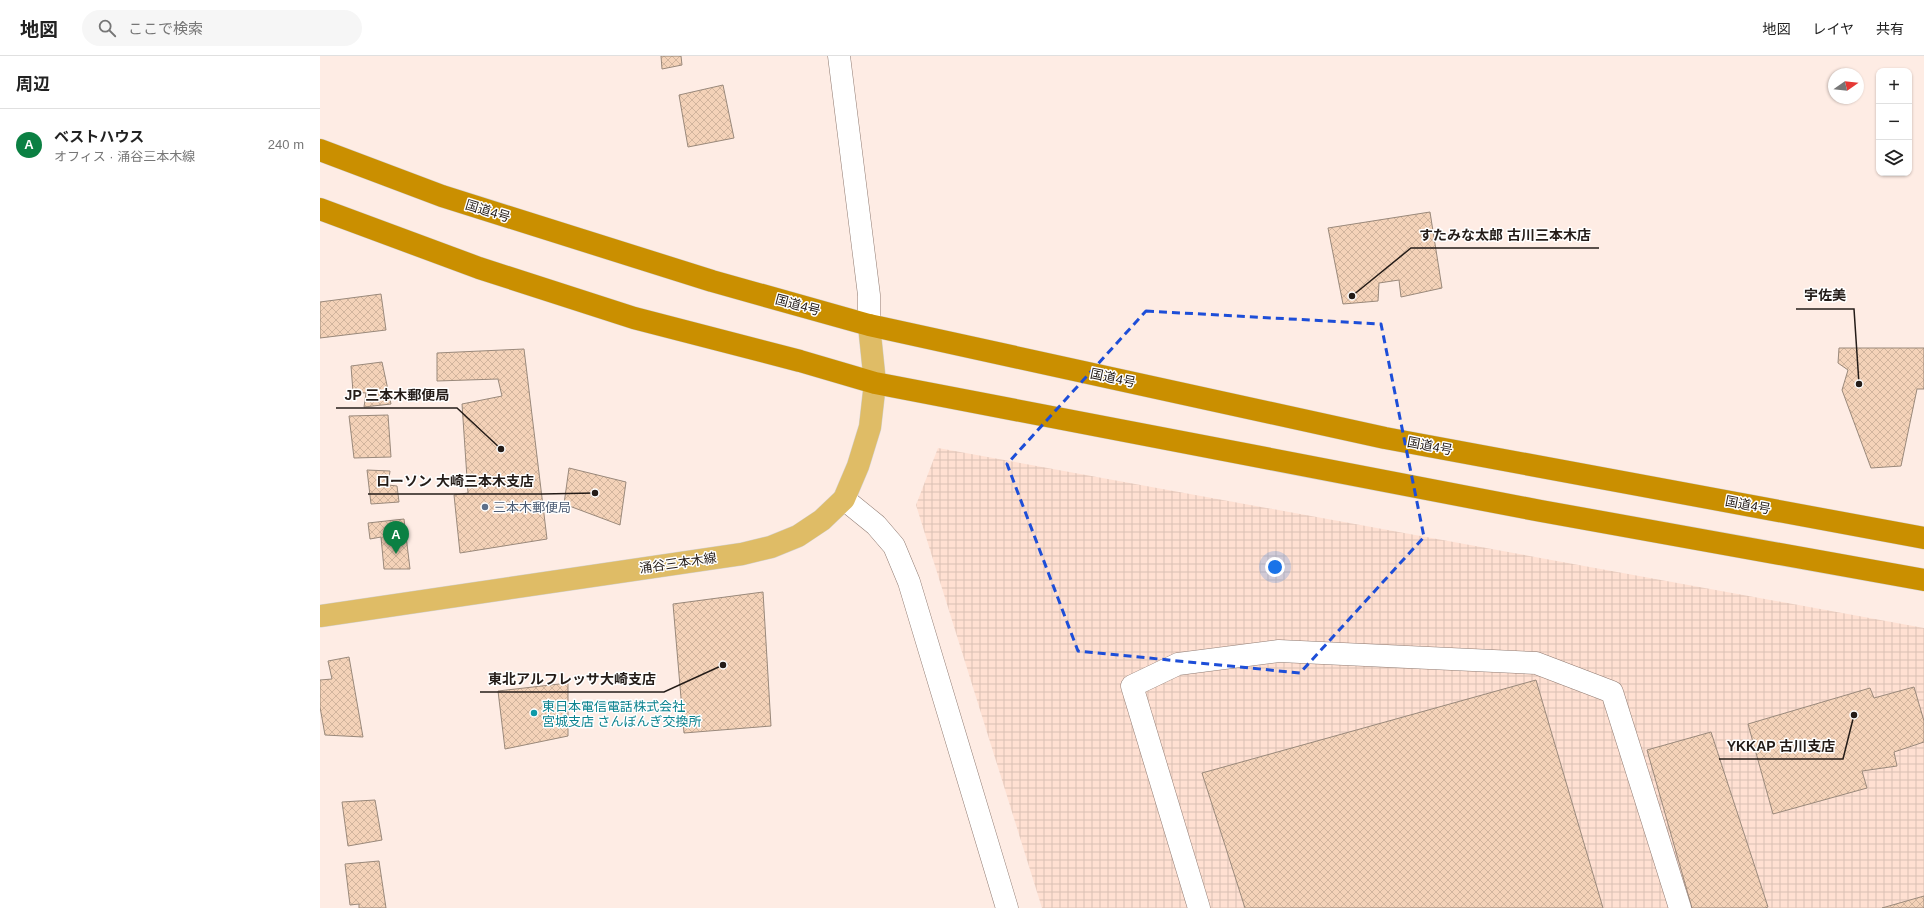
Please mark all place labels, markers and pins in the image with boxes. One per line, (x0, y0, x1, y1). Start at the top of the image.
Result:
callout: すたみな太郎 古川三本木店 (1411, 222, 1599, 248)
callout: 宇佐美 (1796, 283, 1854, 309)
callout: JP 三本木郵便局 (336, 382, 457, 408)
callout: ローソン 大崎三本木支店 (368, 468, 542, 494)
place label: 三本木郵便局 (493, 500, 571, 515)
marker: 三本木郵便局 (480, 502, 490, 512)
pin: A (383, 521, 409, 554)
callout: 東北アルフレッサ大崎支店 (480, 666, 664, 692)
place label: 東日本電信電話株式会社 宮城支店 さんぼんぎ交換所 (542, 699, 702, 729)
marker: 東日本電信電話株式会社 宮城支店 さんぼんぎ交換所 (529, 708, 539, 718)
callout: YKKAP 古川支店 (1719, 733, 1843, 759)

